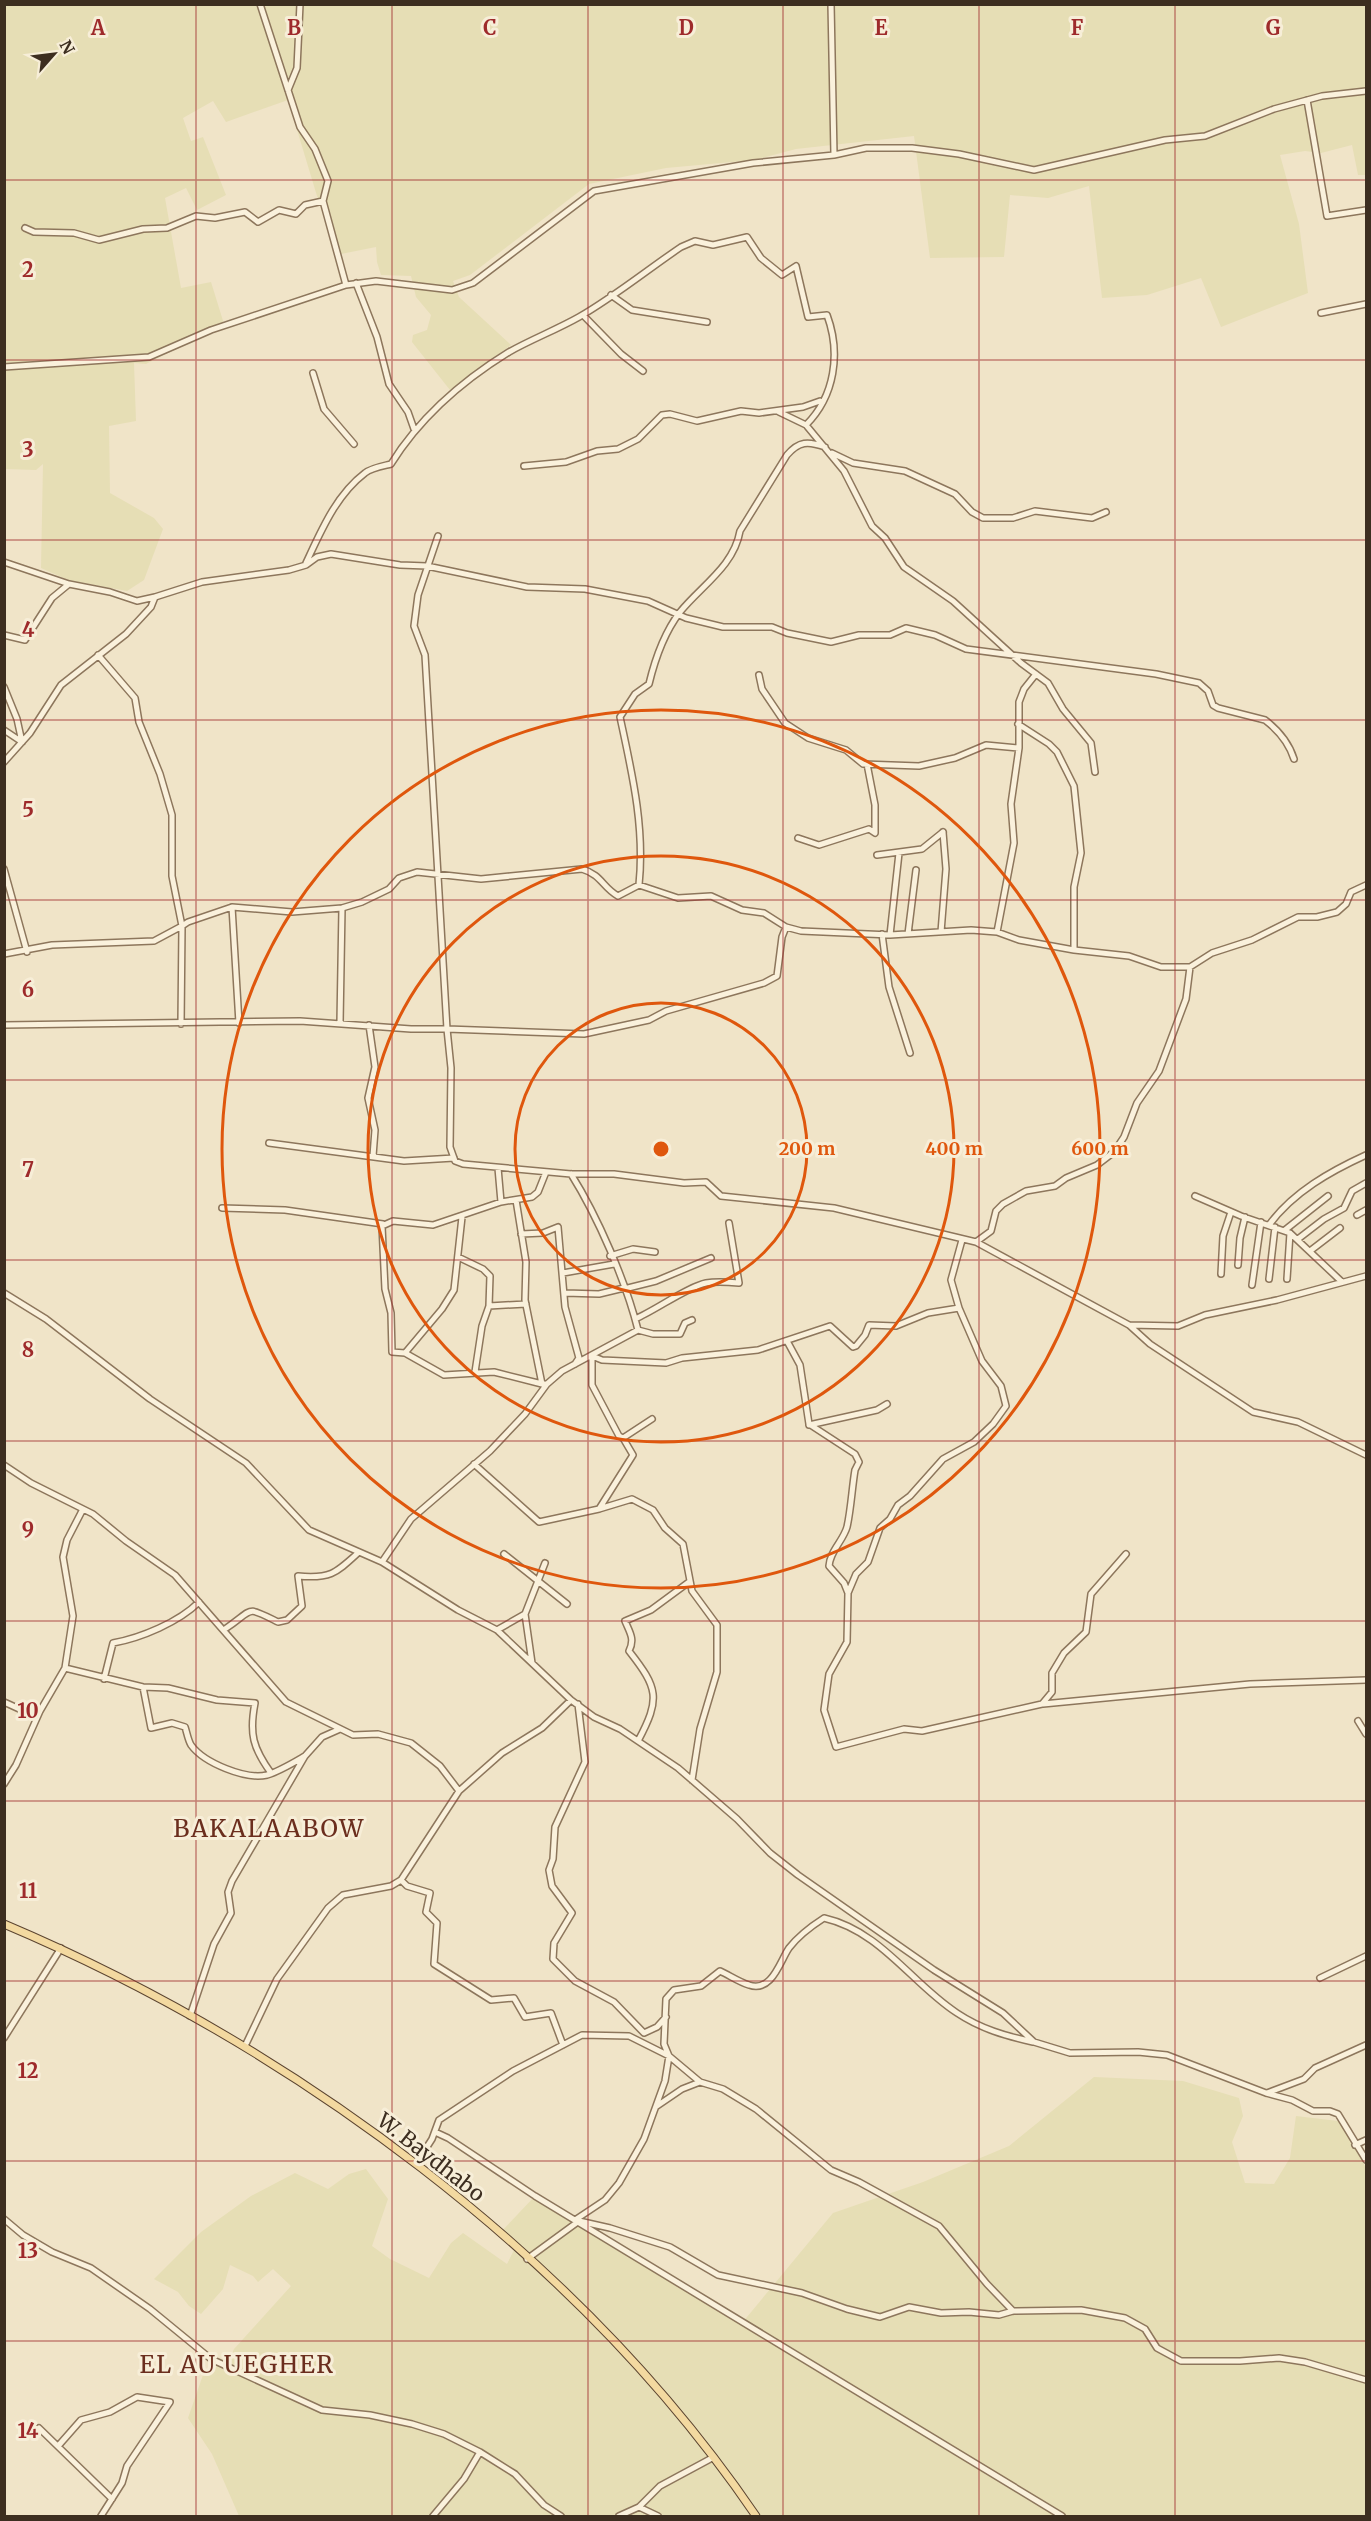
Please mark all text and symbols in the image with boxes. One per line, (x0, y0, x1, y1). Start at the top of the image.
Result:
text: A (90, 15, 106, 40)
text: B (287, 15, 301, 40)
text: C (483, 15, 497, 40)
text: D (678, 15, 694, 40)
text: E (874, 15, 888, 40)
text: F (1071, 15, 1084, 40)
text: G (1266, 15, 1281, 40)
north arrow (24, 24, 84, 84)
text: N (55, 37, 79, 58)
text: 2 (22, 257, 34, 282)
text: 3 (22, 437, 34, 462)
text: 4 (22, 617, 35, 642)
text: 5 (22, 797, 34, 822)
text: 6 (22, 977, 34, 1002)
text: 200 m (779, 1137, 835, 1160)
text: 400 m (925, 1137, 983, 1160)
text: 600 m (1071, 1137, 1129, 1160)
centre of rings (651, 1139, 671, 1159)
text: 7 (22, 1157, 34, 1182)
text: 8 (22, 1337, 34, 1362)
text: 9 (22, 1517, 34, 1542)
text: 10 (17, 1698, 39, 1723)
district label: BAKALAABOW (173, 1813, 365, 1844)
text: 11 (19, 1878, 37, 1903)
text: 12 (18, 2058, 39, 2083)
street label: W. Baydhabo (371, 2106, 490, 2207)
text: 13 (18, 2238, 38, 2263)
district label: EL AU UEGHER (140, 2349, 334, 2380)
text: 14 (18, 2418, 39, 2443)

